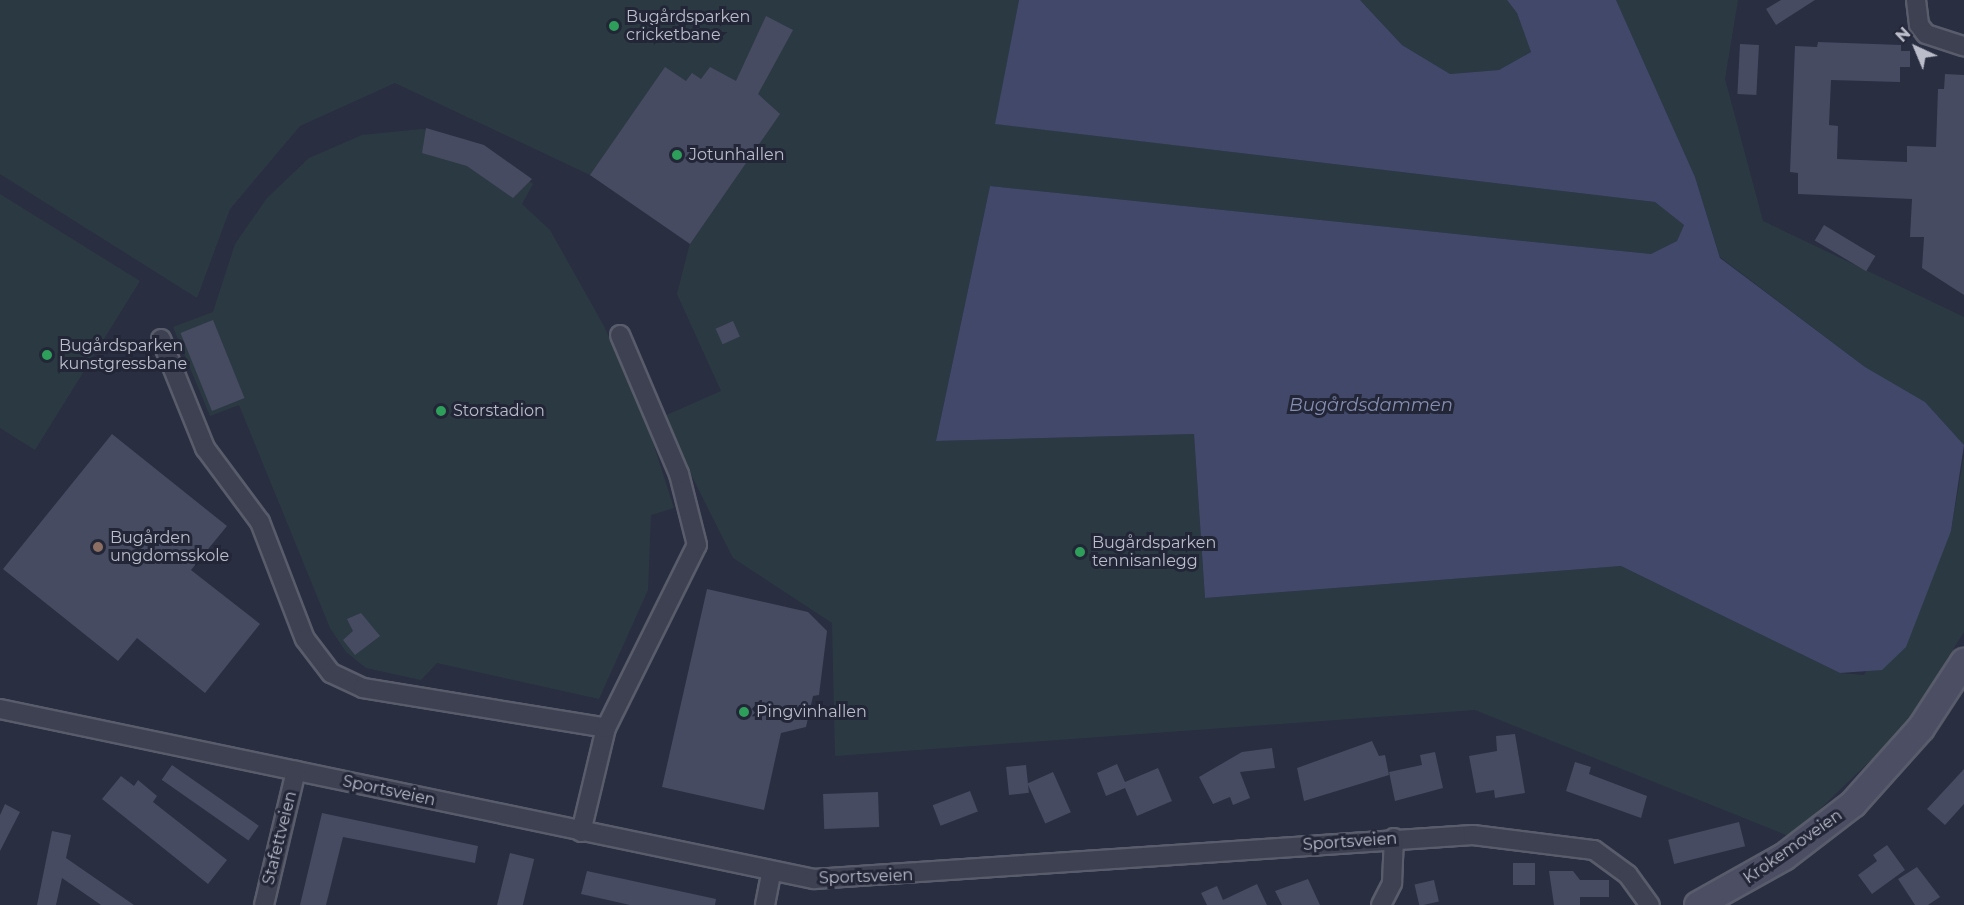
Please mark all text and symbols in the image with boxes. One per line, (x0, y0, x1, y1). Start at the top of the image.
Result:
place label: Bugårdsparken cricketbane (626, 7, 750, 45)
north arrow (1886, 18, 1946, 78)
marker: Bugårdsparken cricketbane (607, 19, 621, 33)
text: N (1892, 23, 1914, 46)
place label: Jotunhallen (689, 145, 784, 165)
marker: Jotunhallen (670, 148, 684, 162)
place label: Bugårdsparken kunstgressbane (59, 336, 187, 374)
marker: Bugårdsparken kunstgressbane (40, 348, 54, 362)
water label: Bugårdsdammen (1289, 394, 1453, 416)
place label: Storstadion (453, 401, 545, 421)
marker: Storstadion (434, 404, 448, 418)
place label: Bugården ungdomsskole (110, 528, 229, 566)
place label: Bugårdsparken tennisanlegg (1092, 533, 1216, 571)
marker: Bugården ungdomsskole (91, 540, 105, 554)
marker: Bugårdsparken tennisanlegg (1073, 545, 1087, 559)
place label: Pingvinhallen (756, 702, 867, 722)
marker: Pingvinhallen (737, 705, 751, 719)
street label: Sportsveien (341, 772, 437, 810)
street label: Stafettveien (259, 789, 301, 887)
street label: Krokemoveien (1740, 806, 1846, 888)
street label: Sportsveien (1302, 829, 1398, 855)
street label: Sportsveien (818, 866, 914, 888)

